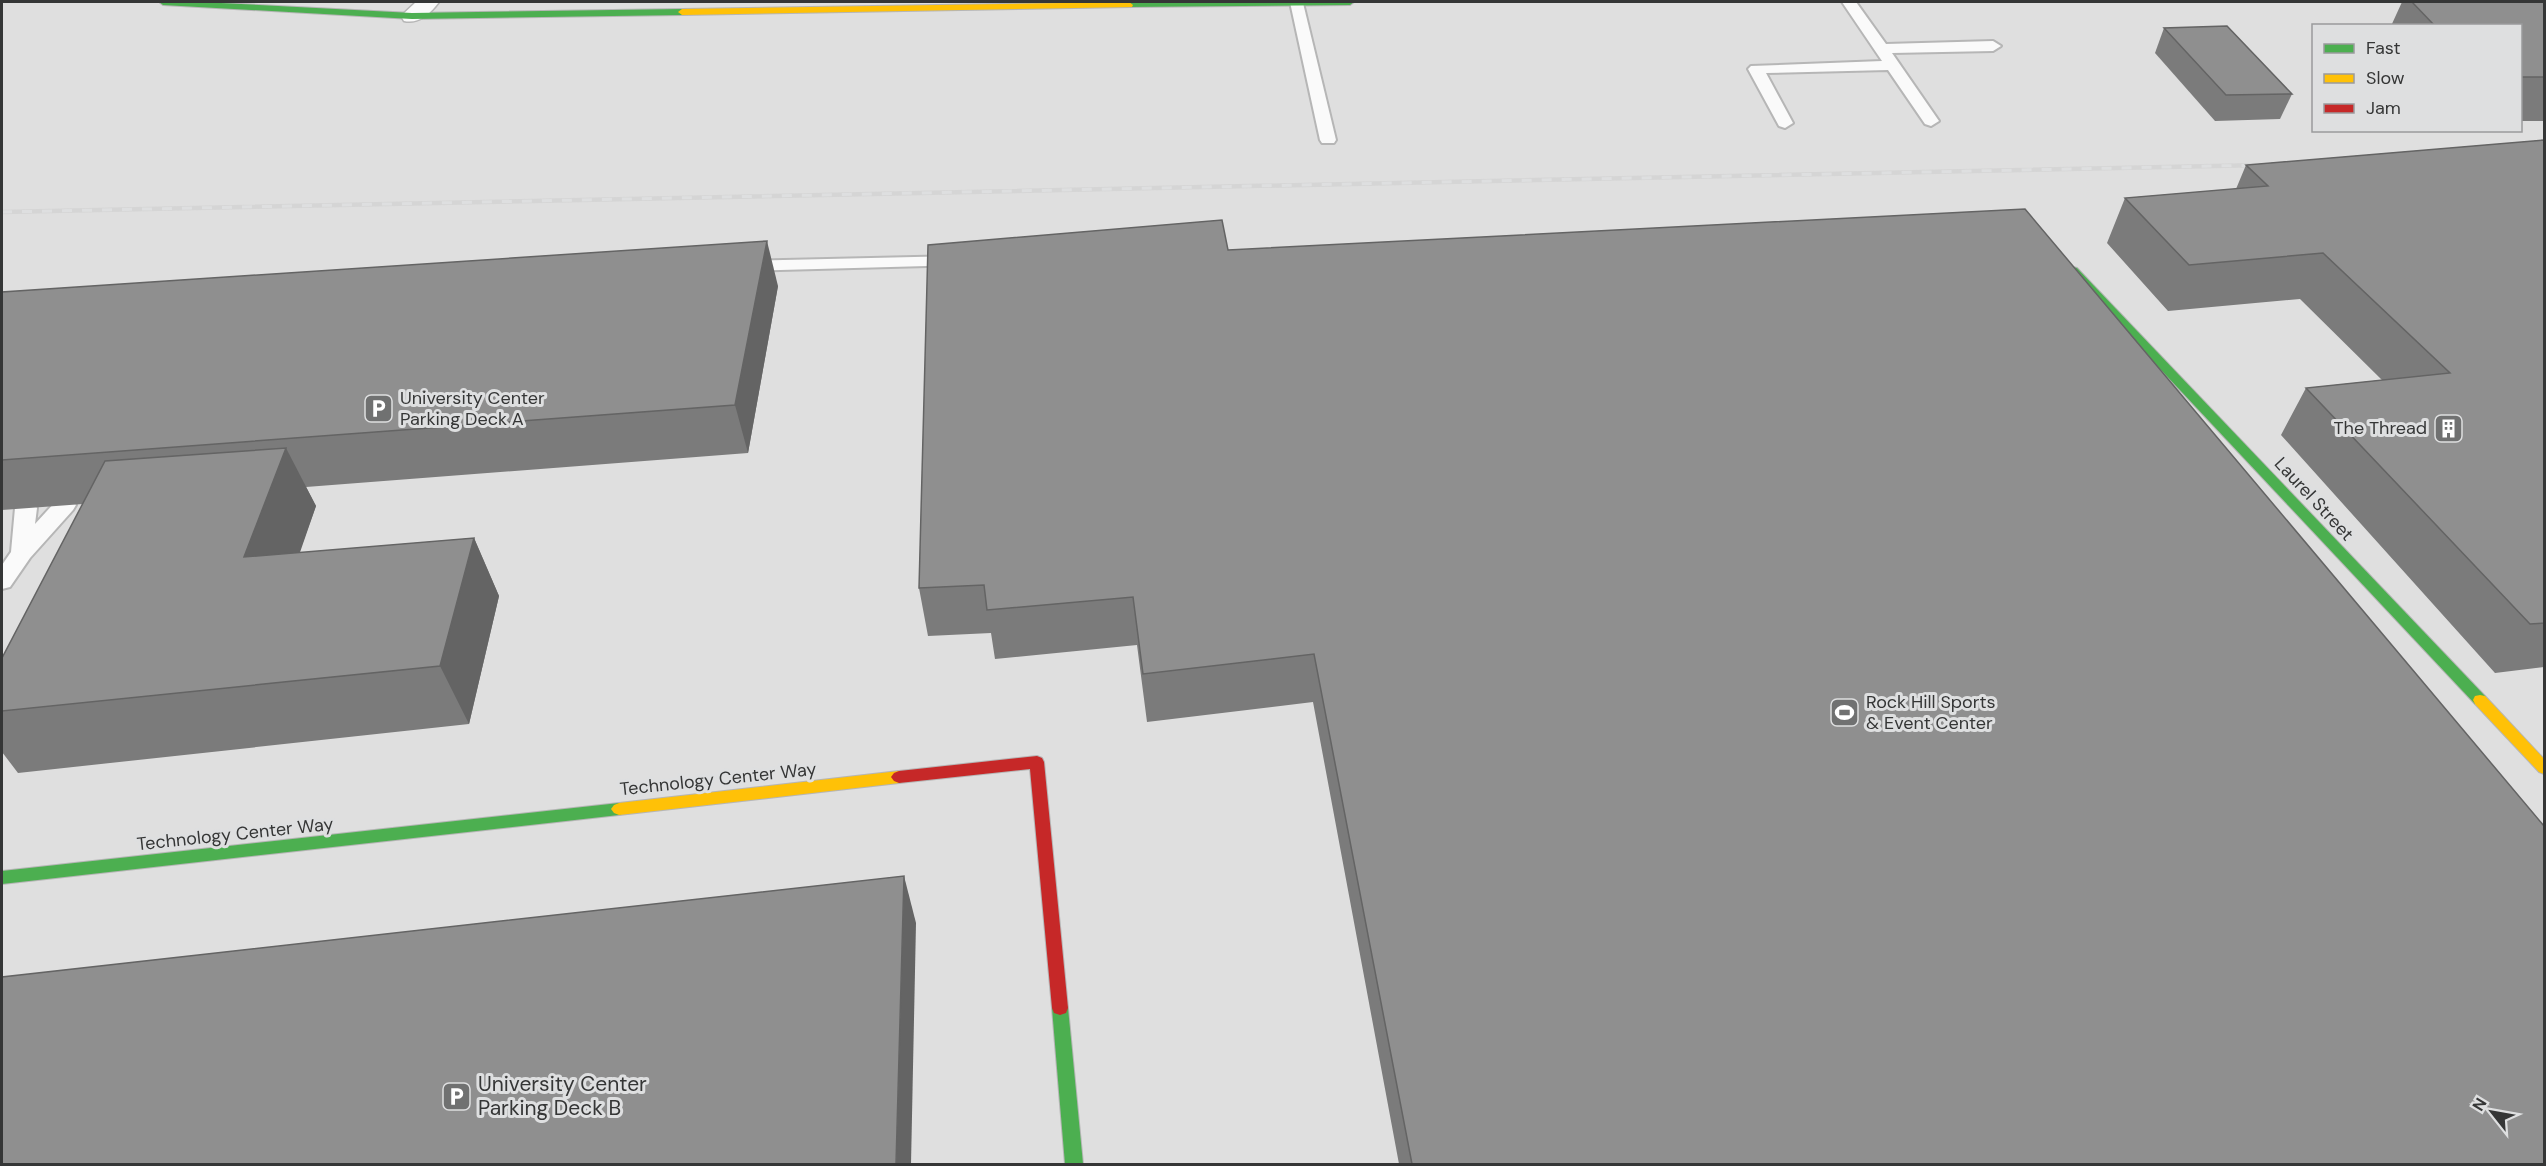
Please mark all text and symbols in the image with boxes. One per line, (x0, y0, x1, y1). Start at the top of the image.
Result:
legend (2312, 24, 2522, 132)
text: Fast (2366, 36, 2401, 60)
text: Slow (2366, 66, 2405, 90)
text: Jam (2366, 96, 2401, 120)
place label: University Center Parking Deck A (400, 386, 545, 431)
parking icon: University Center Parking Deck A (363, 392, 395, 424)
building icon: The Thread (2432, 412, 2464, 444)
place label: The Thread (2333, 416, 2427, 440)
street label: Laurel Street (2269, 452, 2359, 546)
place label: Rock Hill Sports & Event Center (1866, 690, 1996, 735)
sports icon: Rock Hill Sports & Event Center (1829, 696, 1861, 728)
street label: Technology Center Way (619, 757, 817, 801)
street label: Technology Center Way (136, 812, 334, 856)
place label: University Center Parking Deck B (478, 1070, 647, 1122)
parking icon: University Center Parking Deck B (441, 1080, 473, 1112)
north arrow (2462, 1082, 2522, 1142)
text: N (2468, 1094, 2492, 1115)

